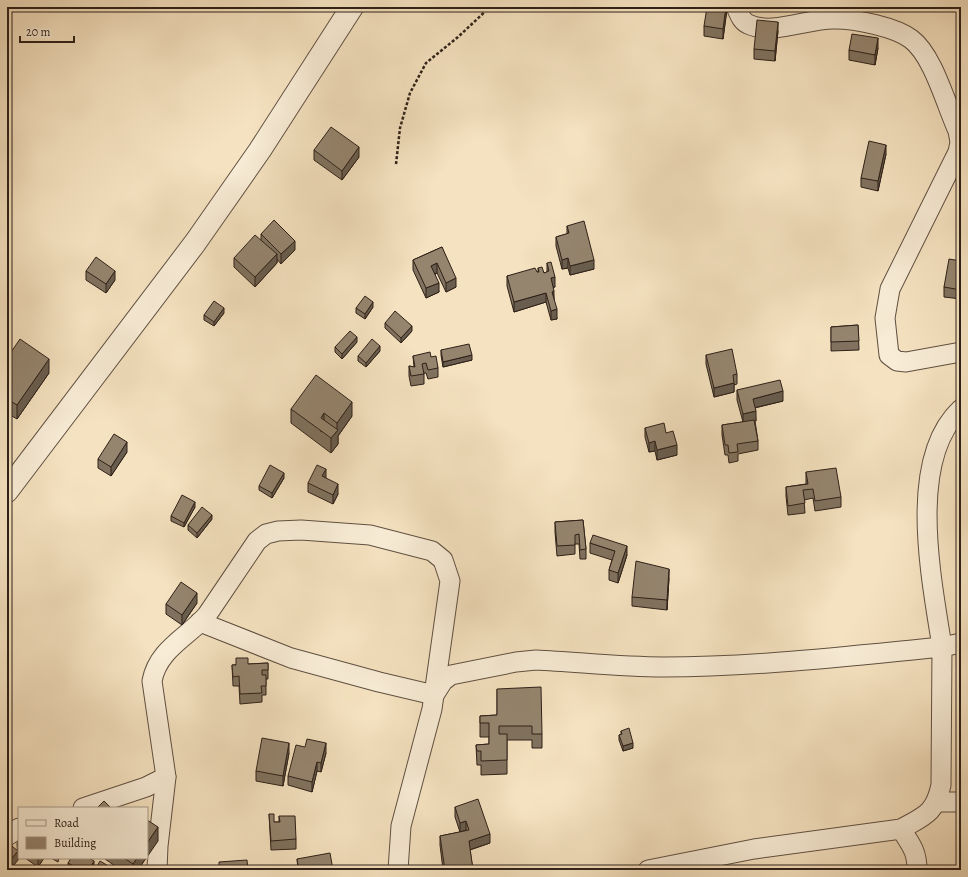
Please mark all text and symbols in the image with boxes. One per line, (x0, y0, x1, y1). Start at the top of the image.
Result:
scale bar (20, 18, 74, 44)
text: 20 m (26, 24, 50, 40)
legend (18, 807, 148, 859)
text: Road (54, 815, 80, 831)
text: Building (54, 835, 96, 851)

